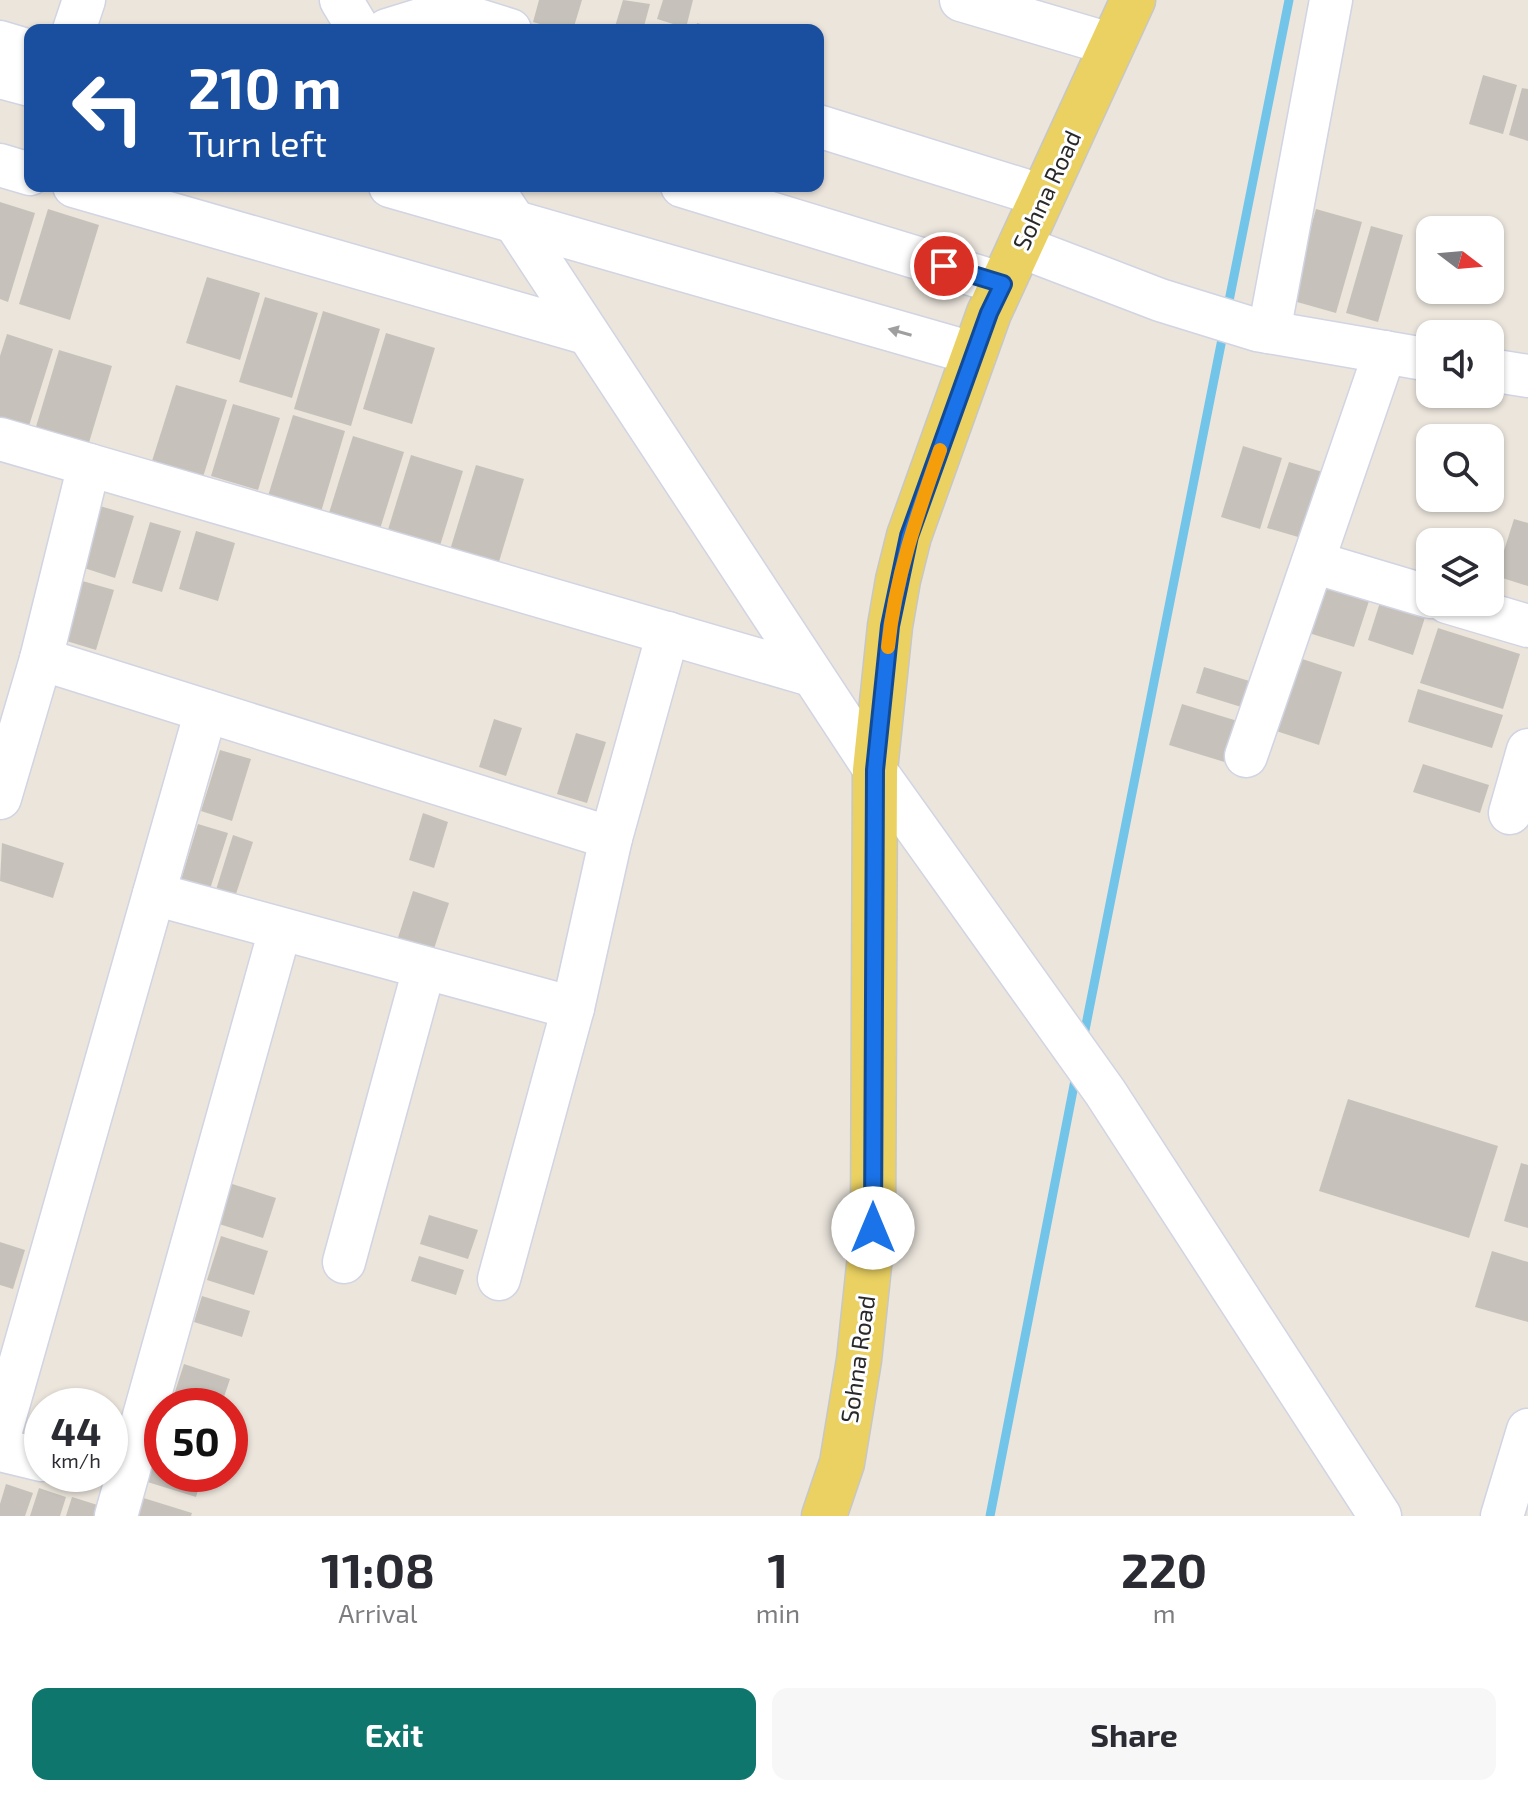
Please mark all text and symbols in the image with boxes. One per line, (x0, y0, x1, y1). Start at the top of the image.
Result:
text: 210 m (188, 53, 342, 120)
icon: left (56, 56, 160, 160)
text: Turn left (188, 121, 327, 164)
street label: Sohna Road (1006, 126, 1086, 254)
north arrow (1416, 216, 1504, 304)
map controls (1416, 216, 1504, 616)
pin (910, 232, 978, 300)
icon: arrive (922, 244, 966, 288)
button: sound (1416, 320, 1504, 408)
one-way arrow (887, 326, 912, 338)
button: search (1416, 424, 1504, 512)
button: layers (1416, 528, 1504, 616)
position arrow (831, 1186, 915, 1270)
street label: Sohna Road (834, 1293, 880, 1425)
speed limit sign: 50 (144, 1388, 248, 1492)
text: 44 (51, 1406, 101, 1454)
text: km/h (51, 1448, 101, 1472)
text: 11:08 (321, 1540, 435, 1598)
text: 1 (768, 1540, 788, 1598)
text: 220 (1121, 1540, 1207, 1598)
text: Arrival (338, 1597, 417, 1628)
text: min (756, 1597, 800, 1628)
text: m (1153, 1597, 1175, 1628)
button: Exit (32, 1688, 756, 1780)
button: Share (772, 1688, 1496, 1780)

